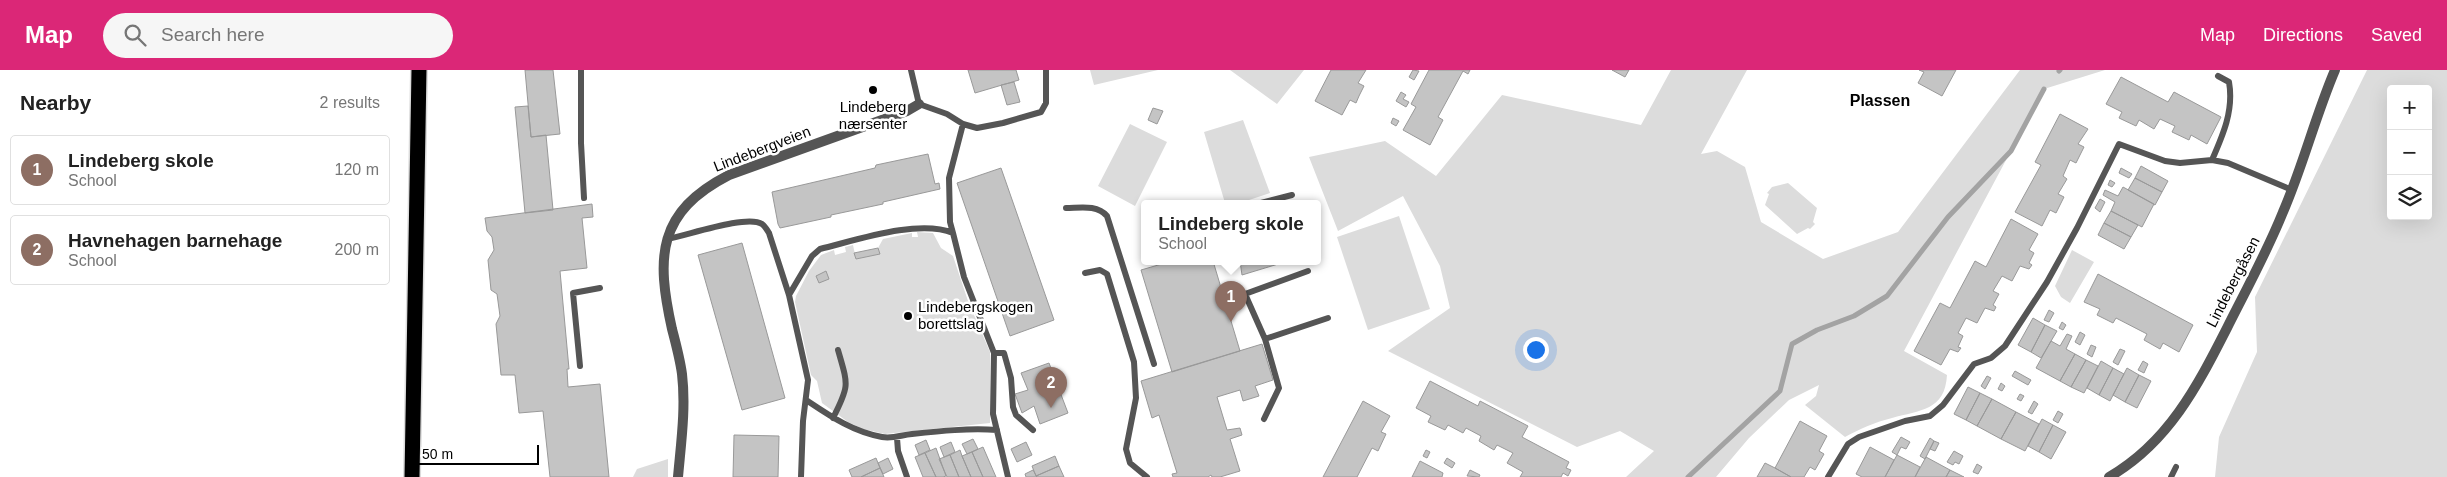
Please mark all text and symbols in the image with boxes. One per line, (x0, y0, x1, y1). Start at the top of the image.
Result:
search box (103, 13, 453, 58)
text: Map (25, 21, 73, 48)
icon: search (121, 21, 149, 49)
text: Search here (161, 24, 265, 45)
text: Map (2200, 25, 2235, 45)
text: Directions (2263, 25, 2343, 45)
text: Saved (2371, 25, 2422, 45)
marker: Lindeberg nærsenter (867, 84, 879, 96)
map controls (2387, 85, 2432, 220)
button: + (2387, 85, 2432, 130)
text: Nearby (20, 91, 91, 114)
district label: Plassen (1850, 92, 1910, 109)
text: 2 results (320, 94, 380, 111)
place label: Lindeberg nærsenter (839, 98, 907, 132)
street label: Lindebergveien (711, 122, 813, 175)
button: − (2387, 130, 2432, 175)
text: Lindeberg skole (68, 150, 214, 171)
text: 1 (33, 161, 41, 178)
text: 120 m (335, 161, 379, 178)
text: School (68, 172, 117, 189)
button: layers (2387, 175, 2432, 220)
popup (1141, 200, 1321, 265)
text: Lindeberg skole (1158, 213, 1304, 234)
text: Havnehagen barnehage (68, 230, 282, 251)
street label: Lindebergåsen (2202, 234, 2263, 330)
text: School (1158, 235, 1207, 252)
text: 2 (33, 241, 41, 258)
text: 200 m (335, 241, 379, 258)
text: School (68, 252, 117, 269)
pin: 1 (1215, 281, 1247, 322)
place label: Lindebergskogen borettslag (918, 298, 1033, 332)
marker: Lindebergskogen borettslag (902, 310, 914, 322)
your location (1523, 337, 1549, 363)
pin: 2 (1035, 367, 1067, 408)
scale bar (415, 442, 539, 465)
text: 50 m (422, 446, 453, 462)

